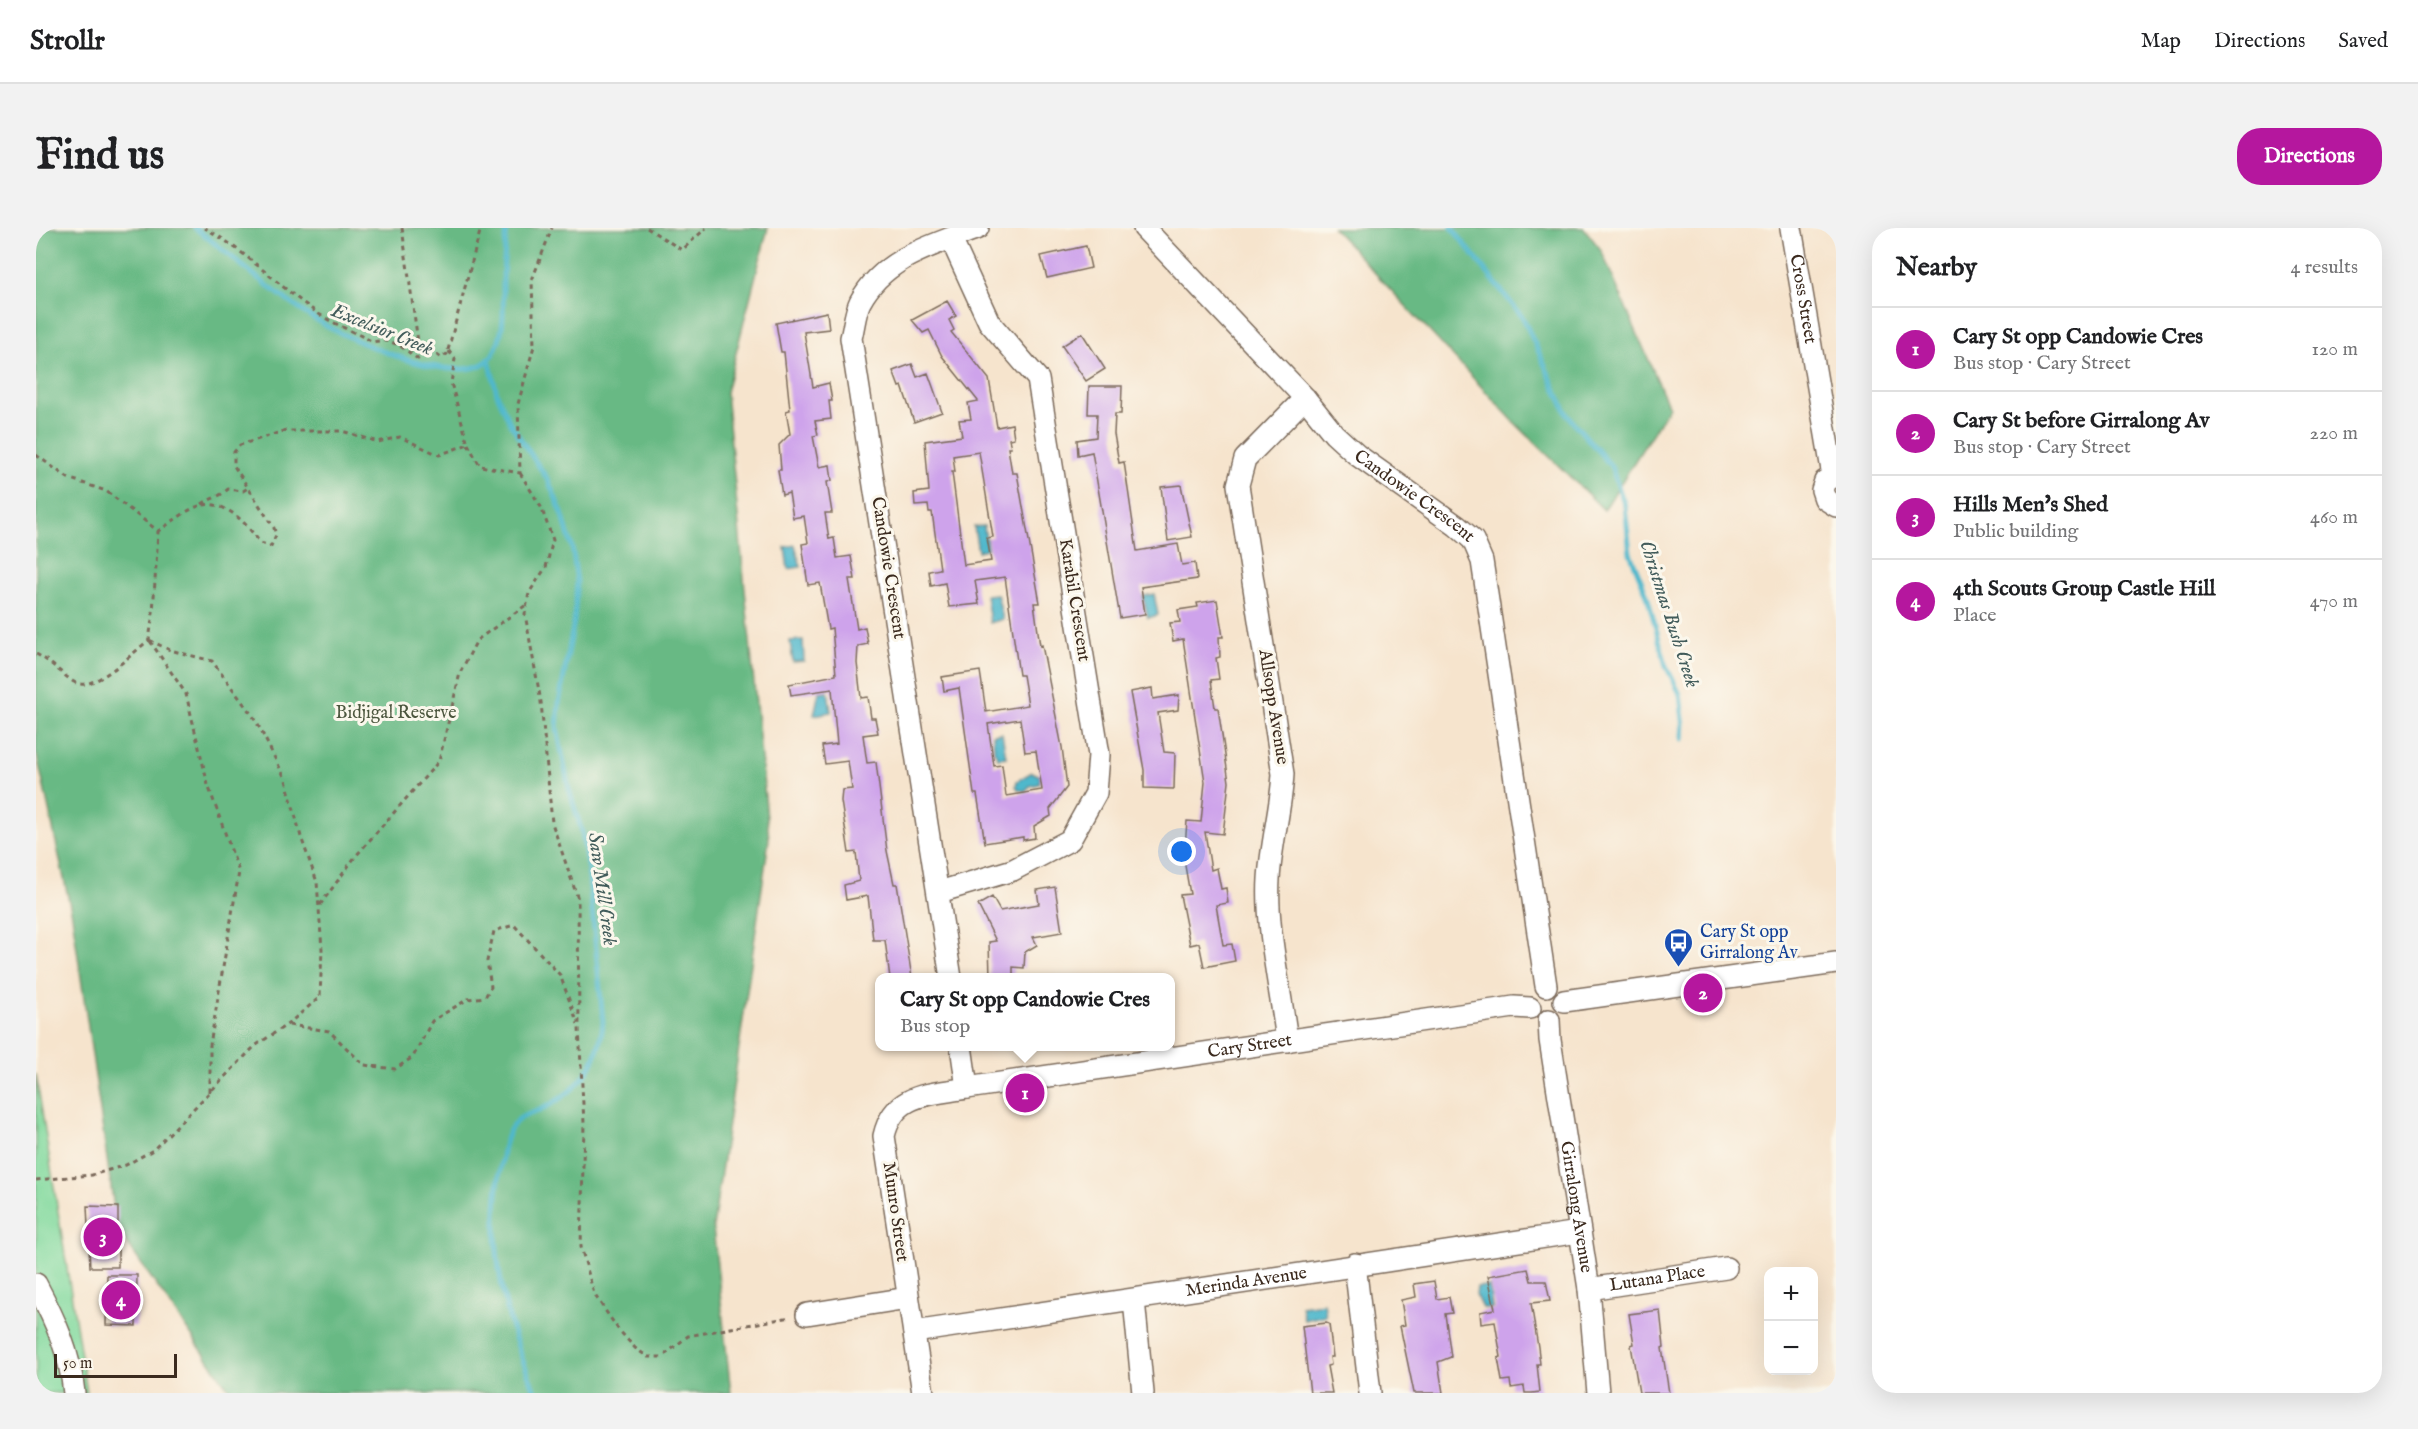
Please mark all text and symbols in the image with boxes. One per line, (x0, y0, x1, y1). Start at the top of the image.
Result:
text: Strollr (30, 24, 105, 59)
text: Map (2141, 28, 2181, 55)
text: Directions (2214, 28, 2305, 55)
text: Saved (2338, 28, 2388, 55)
button: Directions (2237, 128, 2382, 185)
text: Find us (36, 130, 164, 183)
text: Nearby (1896, 251, 1977, 284)
street label: Cross Street (1784, 252, 1822, 346)
text: 4 results (2291, 255, 2358, 280)
water label: Excelsior Creek (326, 298, 437, 362)
text: Cary St opp Candowie Cres (1953, 323, 2203, 351)
text: 1 (1912, 337, 1919, 362)
text: 120 m (2312, 337, 2358, 362)
text: Bus stop · Cary Street (1953, 351, 2131, 376)
text: Cary St before Girralong Av (1953, 407, 2209, 435)
text: 2 (1911, 421, 1920, 446)
text: 220 m (2310, 421, 2358, 446)
text: Bus stop · Cary Street (1953, 435, 2131, 460)
street label: Candowie Crescent (1349, 445, 1479, 548)
text: Hills Men's Shed (1953, 491, 2108, 519)
street label: Candowie Crescent (865, 495, 911, 641)
text: 3 (1912, 505, 1919, 530)
text: 460 m (2310, 505, 2358, 530)
text: Public building (1953, 519, 2078, 544)
street label: Karabil Crescent (1053, 537, 1095, 663)
water label: Christmas Bush Creek (1633, 537, 1705, 691)
text: 4th Scouts Group Castle Hill (1953, 575, 2216, 603)
text: 4 (1911, 589, 1920, 614)
text: 470 m (2310, 589, 2358, 614)
text: Place (1953, 603, 1996, 628)
street label: Allsopp Avenue (1252, 647, 1293, 766)
park label: Bidjigal Reserve (336, 702, 456, 725)
water label: Saw Mill Creek (582, 831, 622, 947)
your location (1167, 837, 1196, 866)
place label: Cary St opp Girralong Av (1700, 921, 1799, 965)
bus stop icon: Cary St opp Girralong Av (1663, 926, 1695, 968)
pin: 2 (1684, 970, 1722, 1016)
popup (875, 973, 1175, 1051)
text: Cary St opp Candowie Cres (900, 986, 1150, 1014)
text: Bus stop (900, 1014, 970, 1039)
street label: Cary Street (1206, 1029, 1293, 1064)
pin: 1 (1006, 1070, 1044, 1116)
street label: Girralong Avenue (1554, 1139, 1598, 1274)
street label: Munro Street (877, 1161, 913, 1263)
pin: 3 (84, 1214, 122, 1260)
street label: Lutana Place (1608, 1260, 1707, 1297)
street label: Merinda Avenue (1184, 1262, 1309, 1303)
map controls (1764, 1267, 1818, 1375)
button: + (1764, 1267, 1818, 1321)
pin: 4 (102, 1278, 140, 1322)
button: − (1764, 1321, 1818, 1375)
scale bar (54, 1351, 177, 1378)
text: 50 m (63, 1354, 92, 1374)

